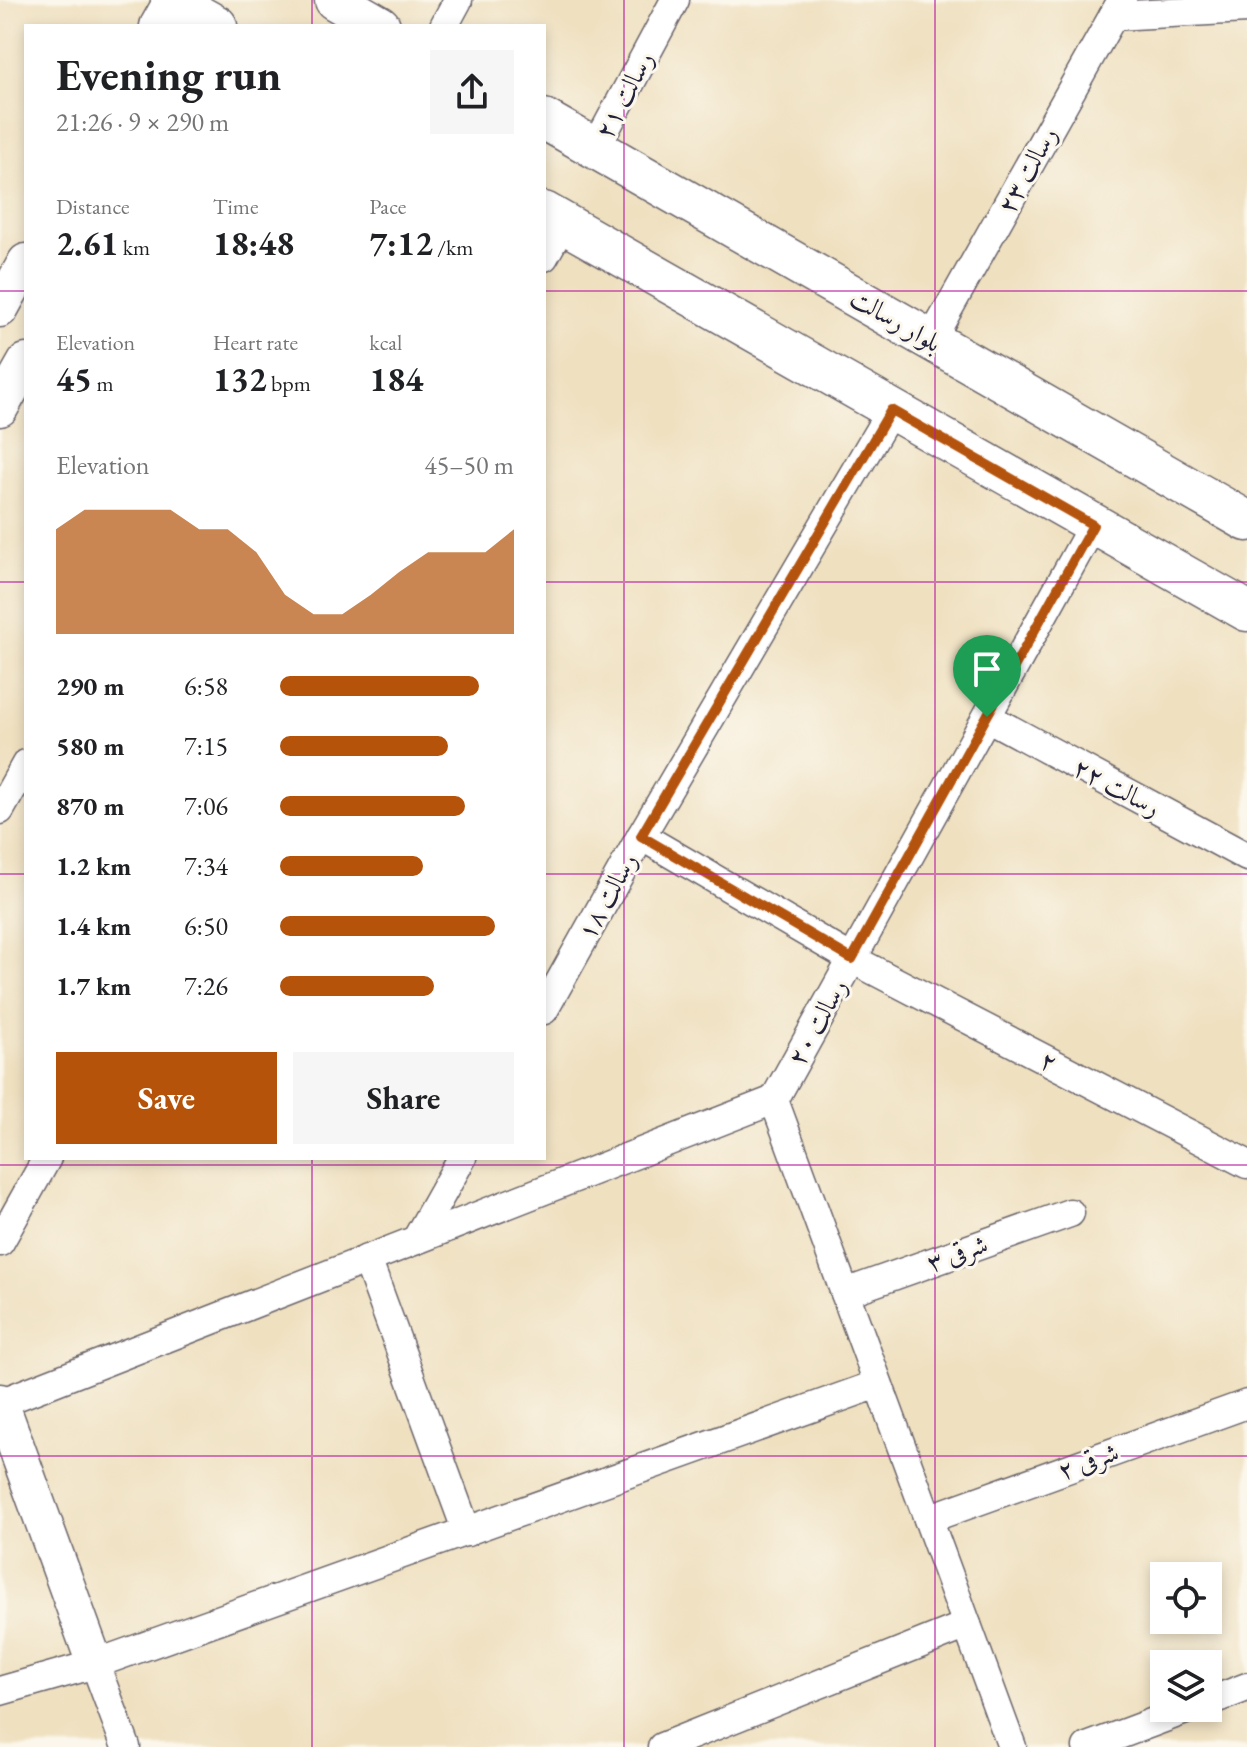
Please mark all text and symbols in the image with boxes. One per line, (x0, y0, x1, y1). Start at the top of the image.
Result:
street label: رسالت ۲۱ (587, 45, 661, 145)
text: Evening run (56, 46, 281, 103)
button: share (430, 50, 514, 134)
text: 21:26 · 9 × 290 m (56, 105, 229, 139)
street label: رسالت ۲۳ (989, 121, 1065, 219)
text: Distance (56, 192, 129, 221)
text: Time (213, 192, 258, 221)
text: Pace (369, 192, 406, 221)
text: 2.61 (56, 221, 118, 265)
text: 18:48 (213, 221, 294, 265)
text: 7:12 (369, 221, 433, 265)
text: km (118, 233, 150, 262)
text: /km (433, 233, 474, 262)
street label: بلوار رسالت (844, 280, 948, 360)
text: Elevation (56, 328, 135, 357)
text: Heart rate (213, 328, 298, 357)
text: kcal (369, 328, 402, 357)
text: 45 (56, 357, 92, 401)
text: 132 (213, 357, 267, 401)
text: 184 (369, 357, 423, 401)
text: m (92, 369, 114, 398)
text: bpm (267, 369, 311, 398)
text: Elevation (56, 448, 150, 482)
text: 45–50 m (424, 448, 514, 482)
pin (953, 635, 1021, 717)
icon: arrive (965, 647, 1009, 691)
text: 290 m (56, 669, 124, 703)
text: 6:58 (184, 669, 228, 703)
text: 580 m (56, 729, 124, 763)
text: 7:15 (184, 729, 228, 763)
street label: رسالت ۲۲ (1067, 750, 1167, 824)
text: 870 m (56, 789, 124, 823)
text: 7:06 (184, 789, 228, 823)
street label: رسالت ۱۸ (569, 847, 645, 945)
text: 1.2 km (56, 849, 131, 883)
text: 7:34 (184, 849, 228, 883)
text: 1.4 km (56, 909, 131, 943)
text: 6:50 (184, 909, 228, 943)
text: 1.7 km (56, 969, 131, 1003)
text: 7:26 (184, 969, 228, 1003)
street label: رسالت ۲۰ (779, 973, 855, 1071)
street label: ۲ (1034, 1042, 1064, 1080)
button: Save (56, 1052, 277, 1144)
button: Share (293, 1052, 514, 1144)
street label: ۳ شرقی (922, 1226, 992, 1280)
street label: ۲ شرقی (1053, 1434, 1123, 1488)
map controls (1150, 1562, 1222, 1722)
button: locate (1150, 1562, 1222, 1634)
button: layers (1150, 1650, 1222, 1722)

